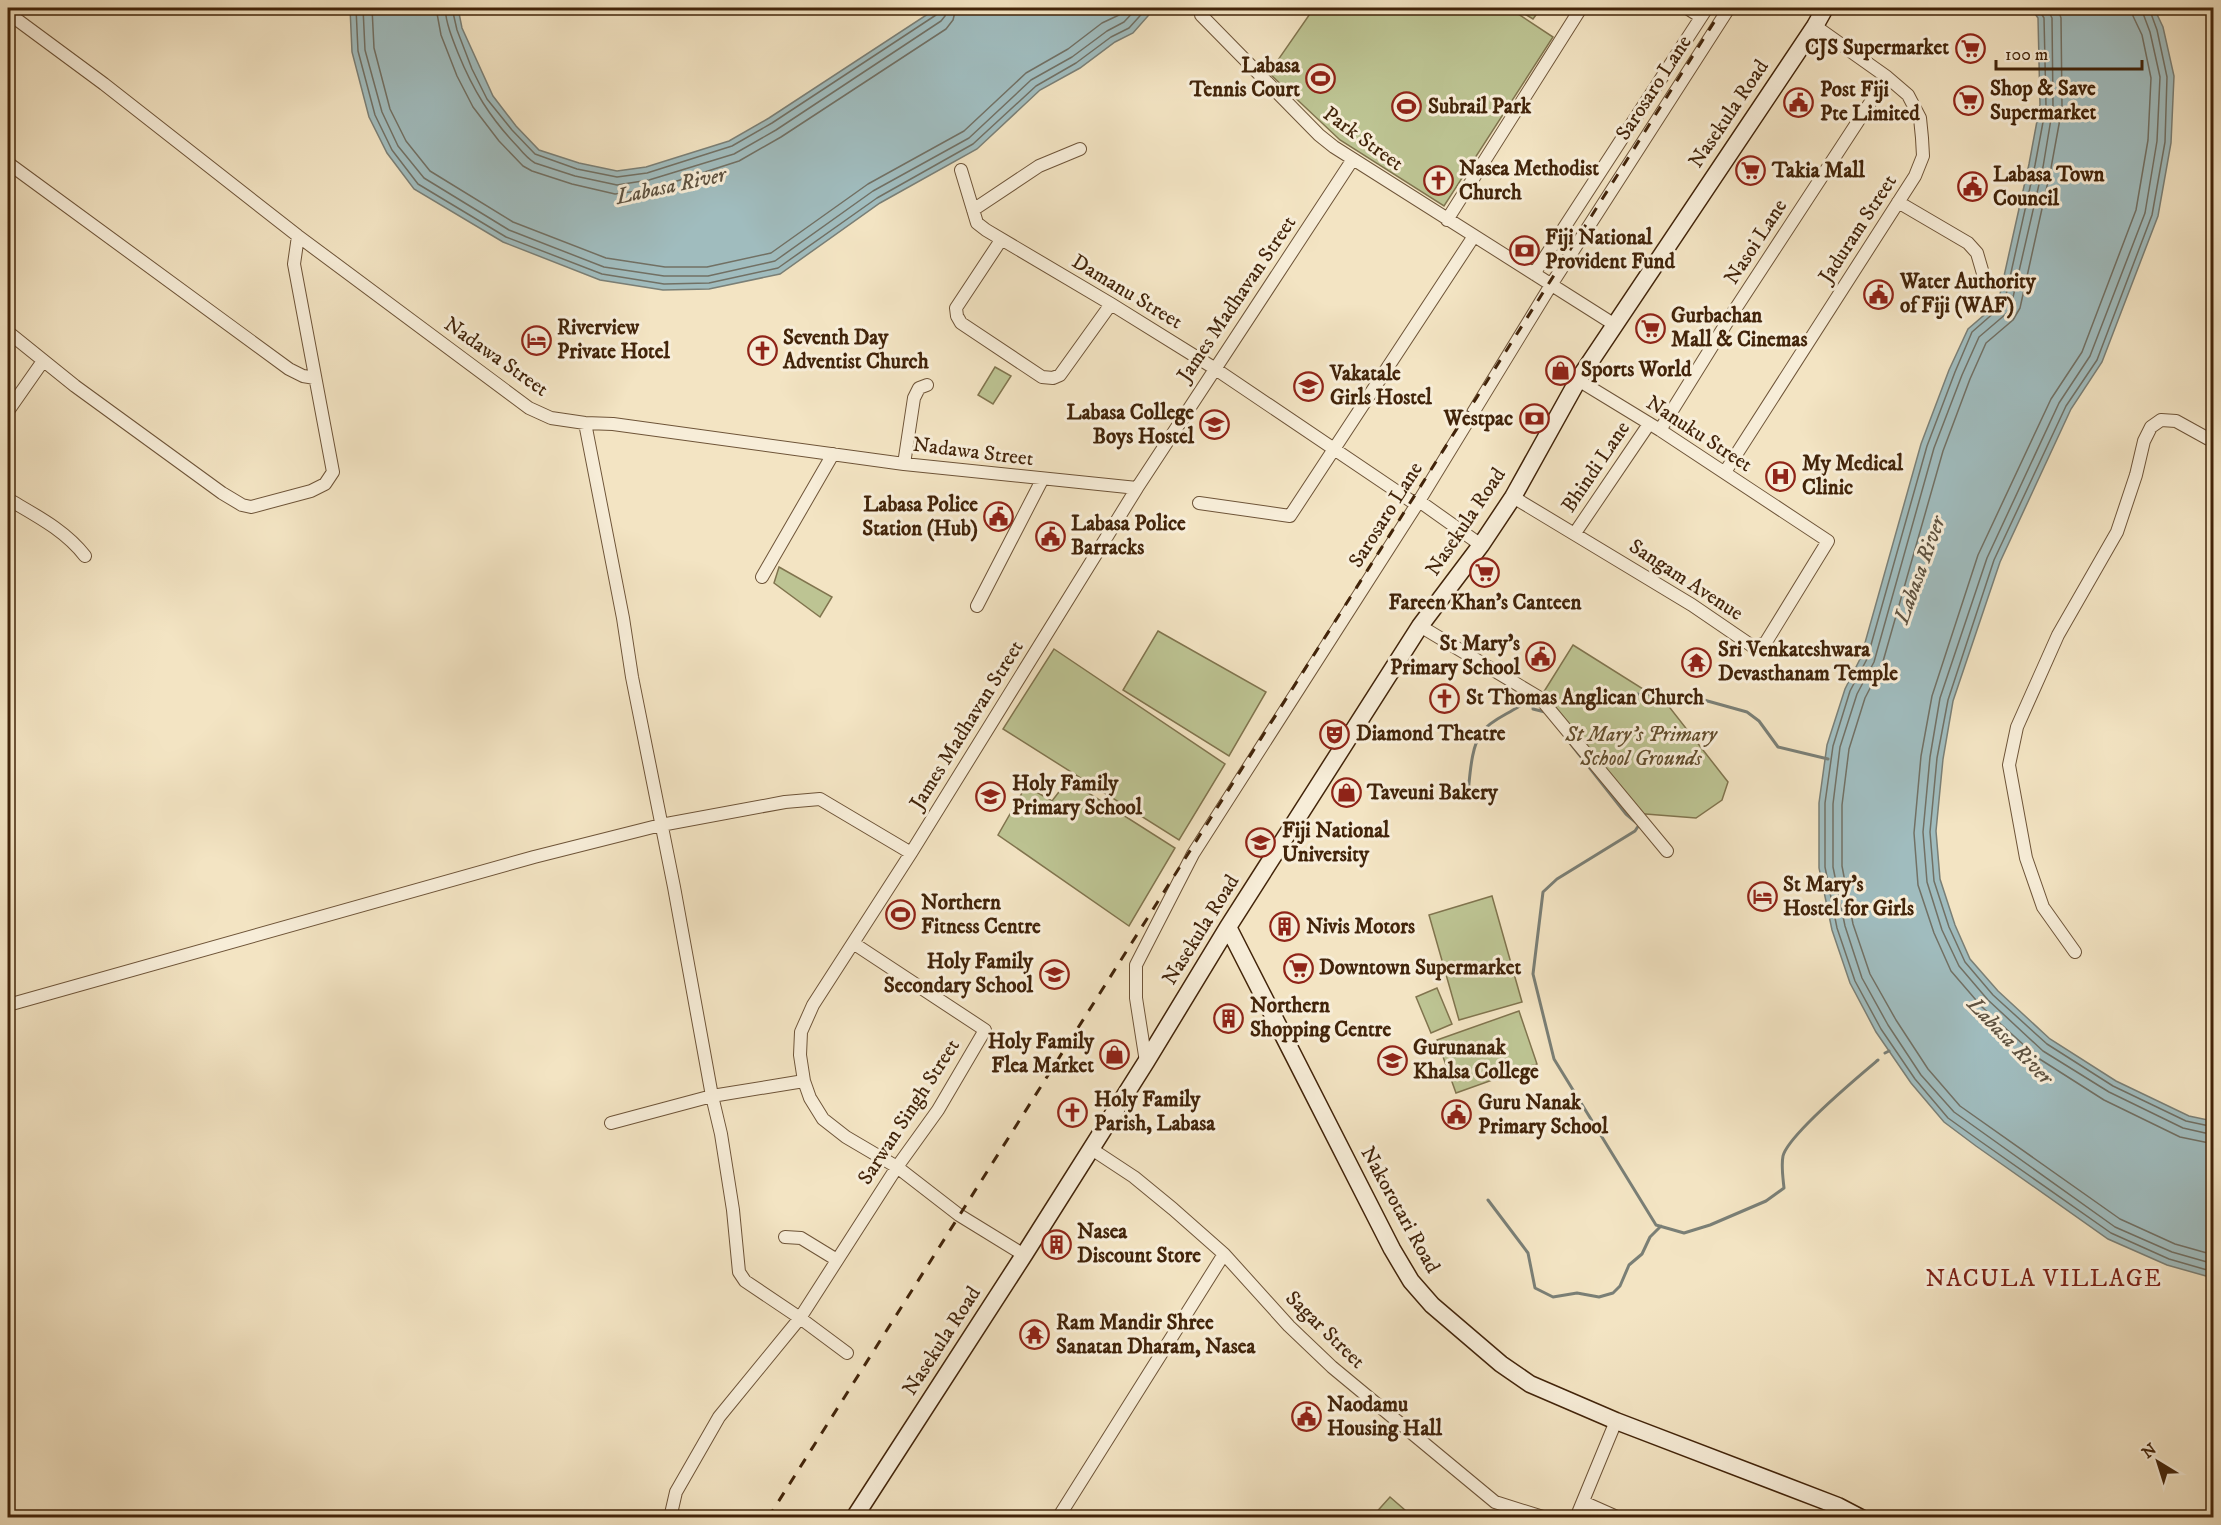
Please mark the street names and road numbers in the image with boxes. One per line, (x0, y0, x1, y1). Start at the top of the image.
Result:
street label: Sarosaro Lane (1610, 30, 1698, 145)
street label: Nasekula Road (1683, 54, 1775, 173)
street label: Park Street (1318, 101, 1409, 177)
street label: Jaduram Street (1812, 170, 1903, 290)
street label: Nasoi Lane (1719, 194, 1793, 290)
street label: James Madhavan Street (1171, 211, 1302, 389)
street label: Damanu Street (1067, 249, 1187, 335)
street label: Nadawa Street (439, 312, 553, 403)
street label: Nanuku Street (1641, 390, 1757, 478)
street label: Bhindi Lane (1556, 416, 1636, 518)
street label: Nadawa Street (911, 432, 1035, 472)
street label: Sarosaro Lane (1343, 457, 1429, 573)
street label: Nasekula Road (1420, 462, 1512, 581)
street label: Sangam Avenue (1624, 533, 1748, 627)
street label: James Madhavan Street (903, 635, 1030, 816)
street label: Nasekula Road (1157, 870, 1245, 990)
street label: Sarwan Singh Street (852, 1034, 966, 1190)
street label: Nakorotari Road (1354, 1142, 1446, 1278)
street label: Nasekula Road (897, 1281, 987, 1401)
street label: Sagar Street (1280, 1286, 1371, 1375)

